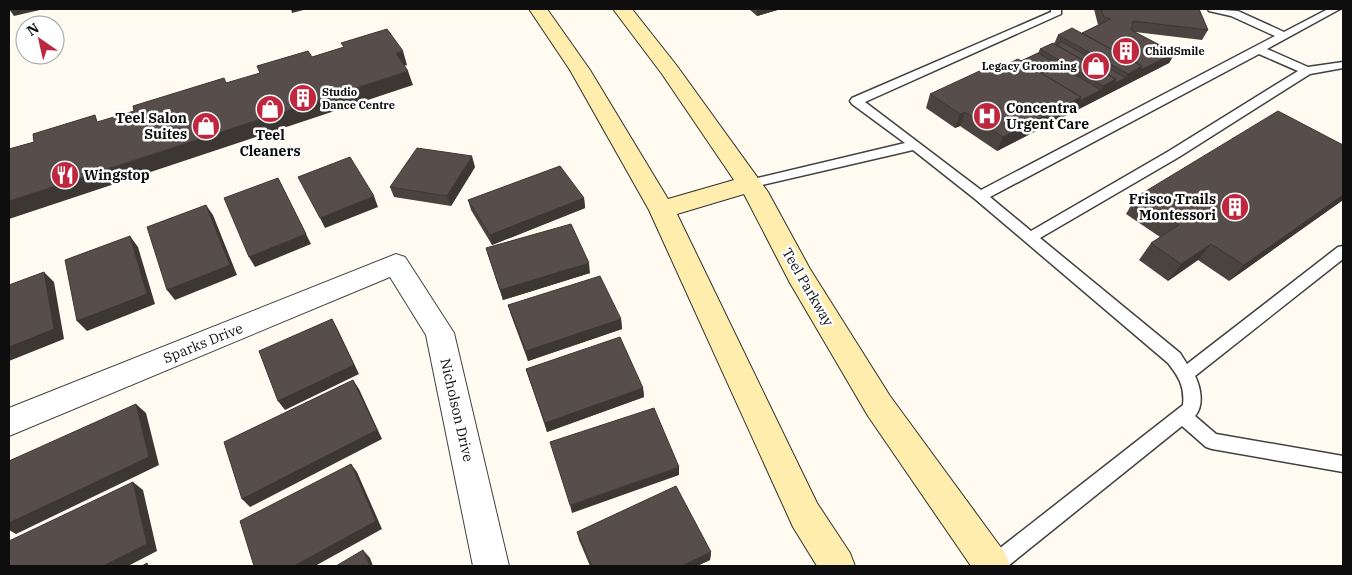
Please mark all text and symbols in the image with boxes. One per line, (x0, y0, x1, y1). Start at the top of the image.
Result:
north arrow (15, 15, 65, 65)
text: N (23, 19, 42, 40)
building icon: ChildSmile (1111, 36, 1141, 66)
place label: ChildSmile (1145, 44, 1205, 58)
shop icon: Legacy Grooming (1081, 51, 1111, 81)
place label: Legacy Grooming (982, 59, 1078, 73)
building icon: Studio Dance Centre (288, 83, 318, 113)
place label: Studio Dance Centre (322, 85, 395, 112)
shop icon: Teel Cleaners (255, 94, 285, 124)
place label: Concentra Urgent Care (1006, 99, 1089, 133)
hospital icon: Concentra Urgent Care (972, 101, 1002, 131)
place label: Teel Salon Suites (115, 109, 187, 143)
shop icon: Teel Salon Suites (191, 111, 221, 141)
place label: Teel Cleaners (239, 126, 301, 160)
restaurant icon: Wingstop (50, 160, 80, 190)
place label: Wingstop (84, 166, 150, 184)
place label: Frisco Trails Montessori (1129, 190, 1216, 224)
building icon: Frisco Trails Montessori (1220, 192, 1250, 222)
street label: Teel Parkway (778, 245, 838, 330)
street label: Sparks Drive (161, 319, 245, 367)
street label: Nicholson Drive (436, 357, 478, 463)

